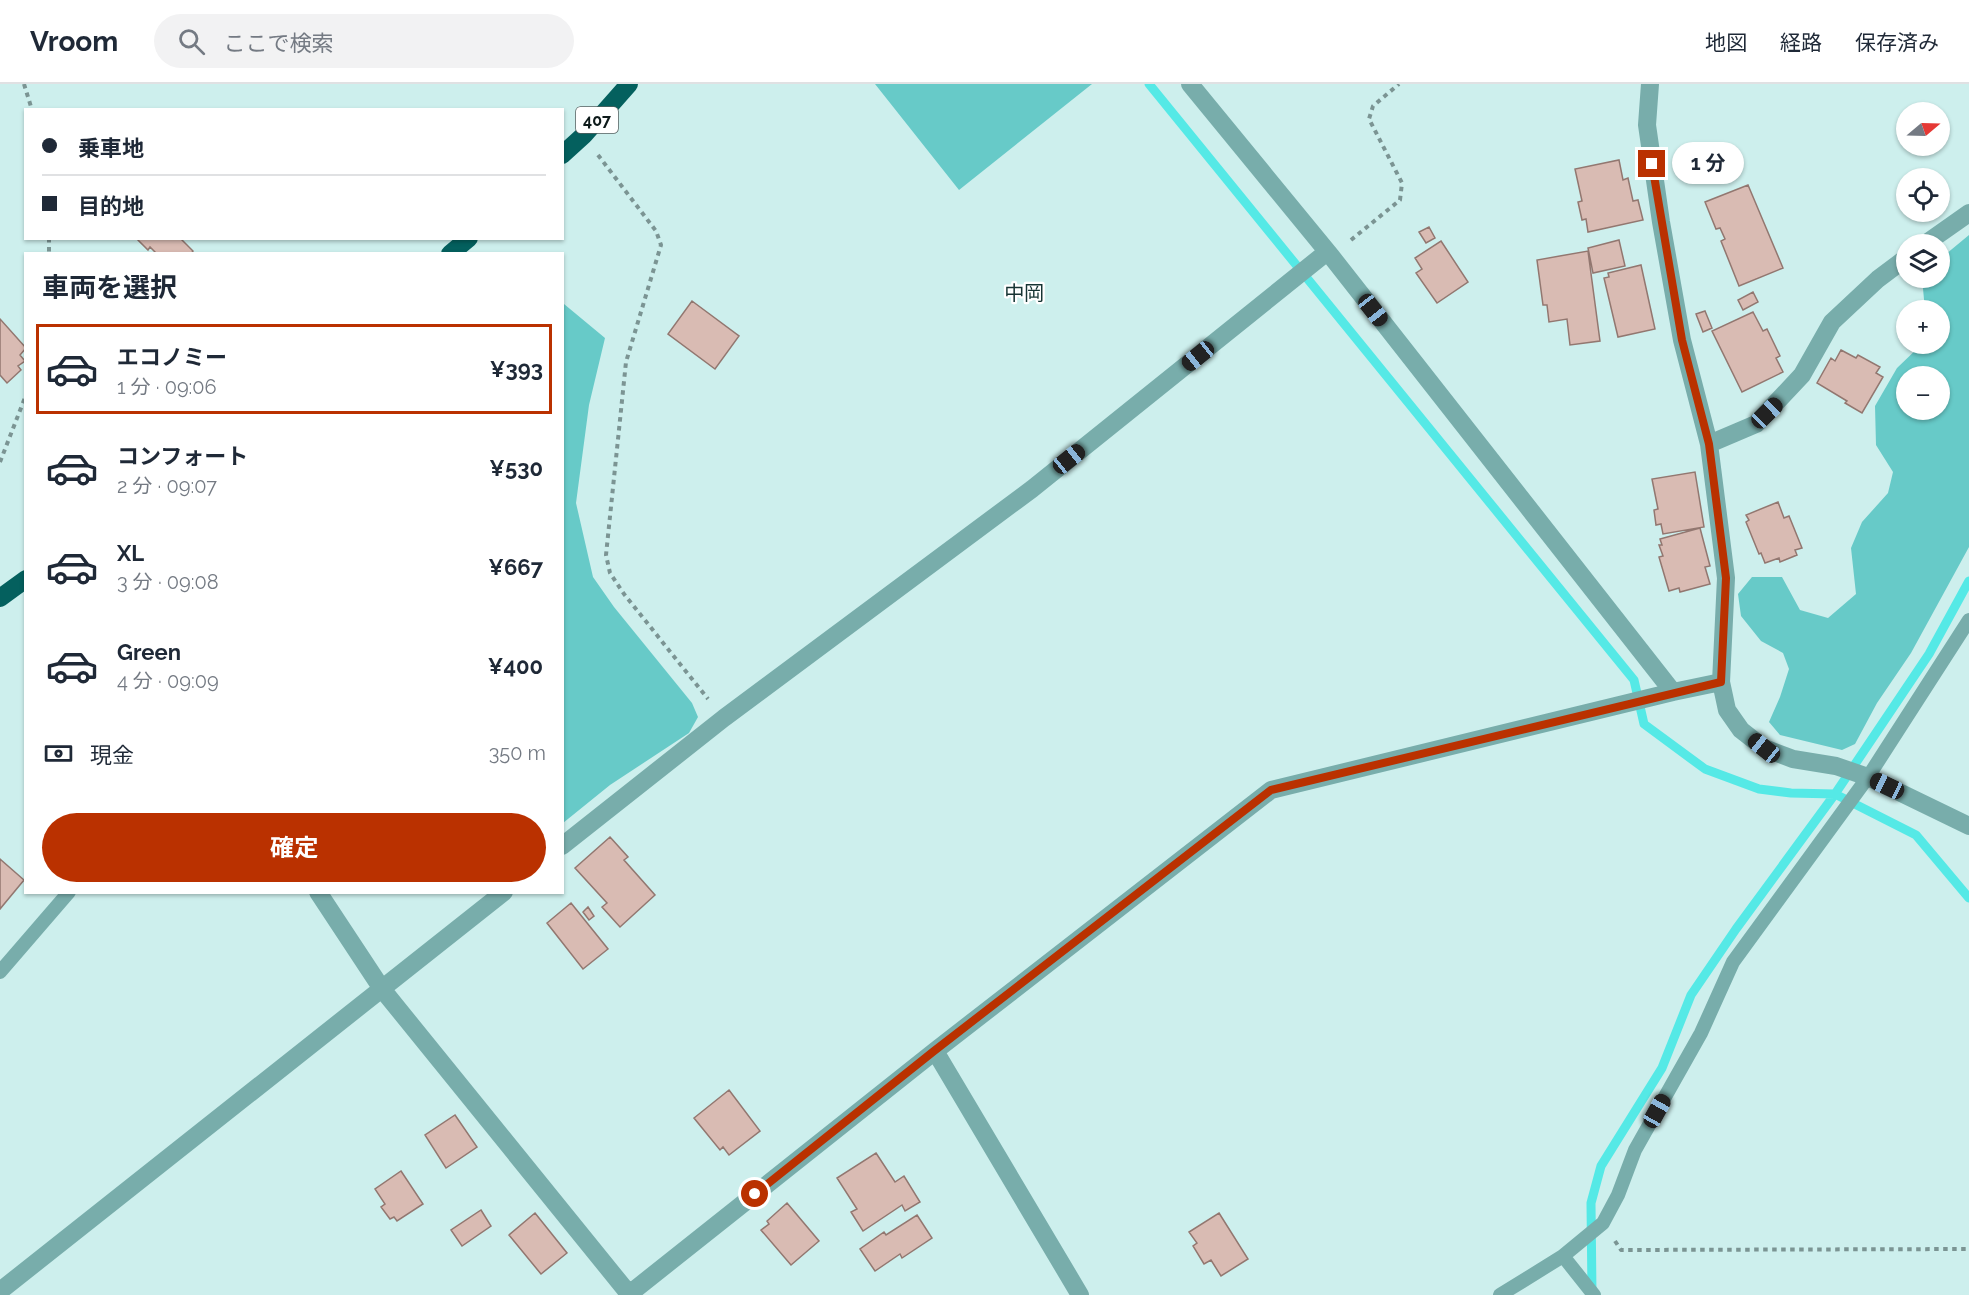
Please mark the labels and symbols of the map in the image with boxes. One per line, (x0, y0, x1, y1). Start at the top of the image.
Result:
north arrow (1896, 102, 1950, 156)
road number: 407 (576, 107, 618, 133)
callout: 1 分 (1673, 143, 1745, 185)
route end (1638, 150, 1665, 177)
district label: 中岡 (1004, 281, 1044, 305)
car (1355, 290, 1391, 330)
car (1178, 338, 1218, 374)
car (1748, 394, 1786, 432)
car (1049, 441, 1089, 477)
car (1744, 730, 1784, 766)
car (1867, 770, 1907, 802)
car (1640, 1091, 1674, 1131)
route start (741, 1180, 768, 1207)

